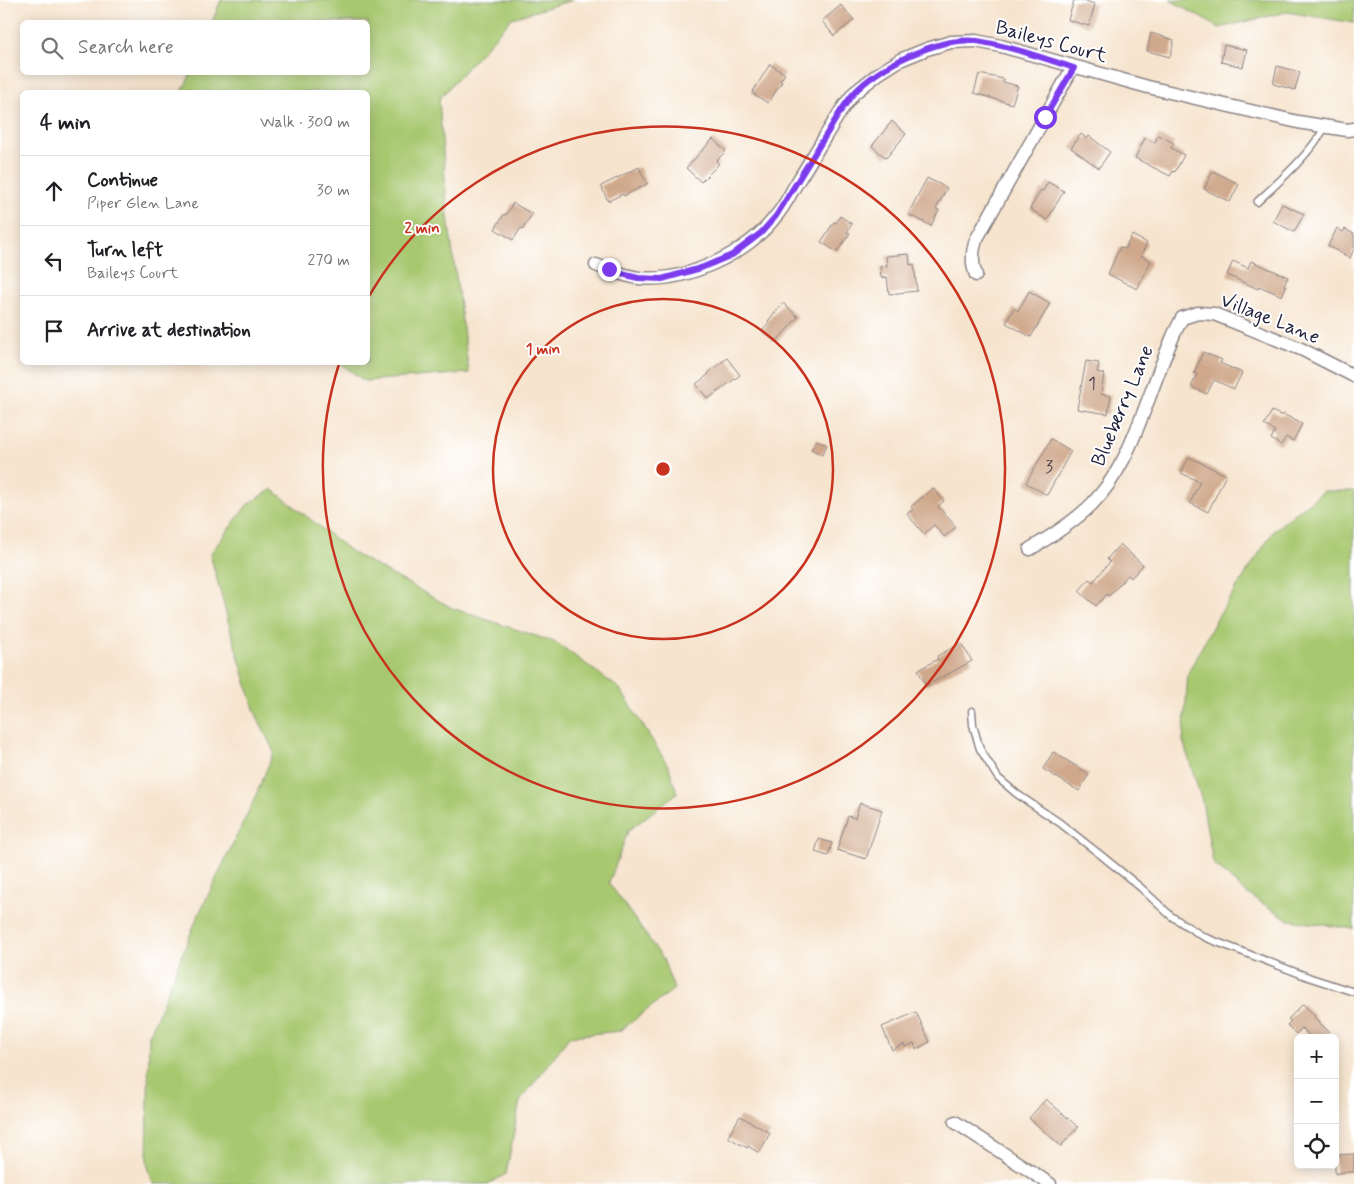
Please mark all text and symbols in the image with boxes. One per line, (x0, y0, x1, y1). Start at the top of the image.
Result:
street label: Baileys Court (992, 14, 1110, 70)
search box (20, 20, 370, 75)
icon: search (38, 34, 66, 62)
text: Search here (78, 35, 174, 60)
route start (1034, 106, 1057, 129)
text: 4 min (40, 109, 91, 137)
text: Walk · 300 m (260, 112, 350, 133)
text: Continue (87, 168, 158, 193)
icon: ahead (40, 177, 68, 205)
text: 30 m (317, 180, 350, 201)
text: Piper Glen Lane (87, 193, 199, 214)
text: 2 min (404, 219, 440, 239)
text: Turn left (87, 238, 163, 263)
icon: left (40, 247, 68, 275)
text: 270 m (307, 250, 350, 271)
route end (598, 258, 621, 281)
text: Baileys Court (87, 263, 178, 284)
street label: Village Lane (1216, 287, 1324, 351)
icon: arrive (40, 317, 68, 345)
text: Arrive at destination (87, 318, 251, 343)
text: 1 min (526, 340, 560, 360)
street label: Blueberry Lane (1085, 341, 1161, 471)
house number: 1 (1088, 372, 1096, 396)
house number: 3 (1045, 455, 1053, 479)
centre of rings (654, 460, 672, 478)
map controls (1294, 1034, 1339, 1169)
button: + (1294, 1034, 1339, 1079)
button: − (1294, 1079, 1339, 1124)
button: locate (1294, 1124, 1339, 1169)

